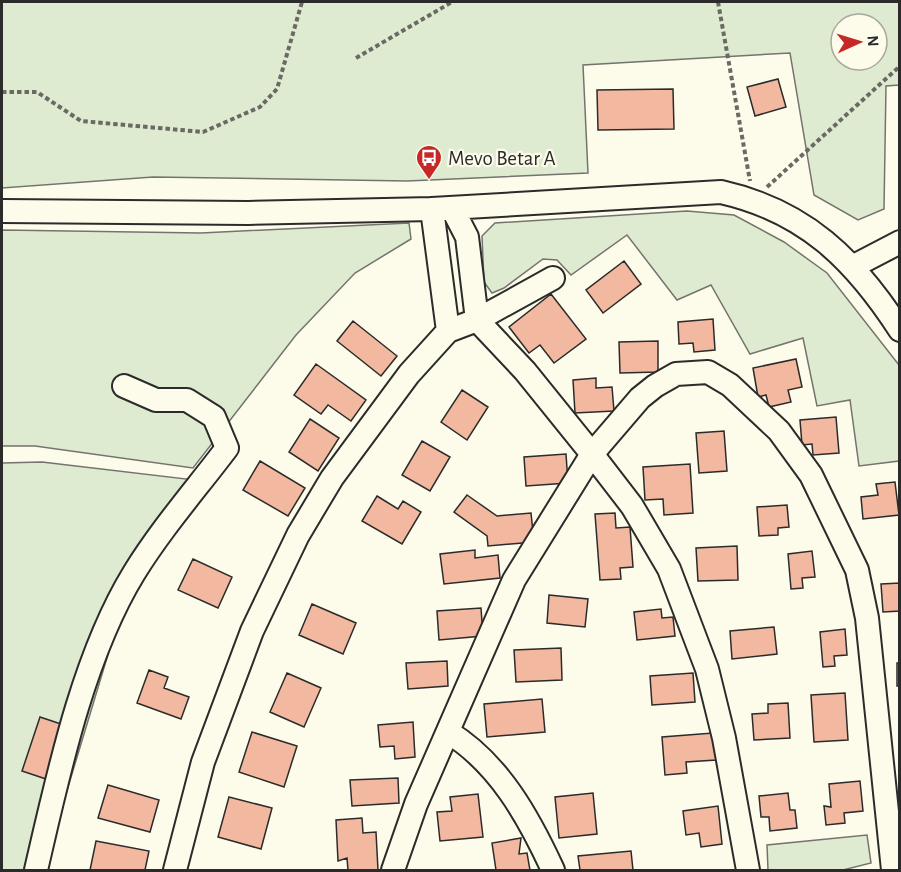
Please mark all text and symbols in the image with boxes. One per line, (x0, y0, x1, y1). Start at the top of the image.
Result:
north arrow (829, 12, 889, 72)
text: N (865, 35, 881, 47)
bus stop icon: Mevo Betar A (414, 143, 444, 181)
place label: Mevo Betar A (448, 148, 556, 169)

